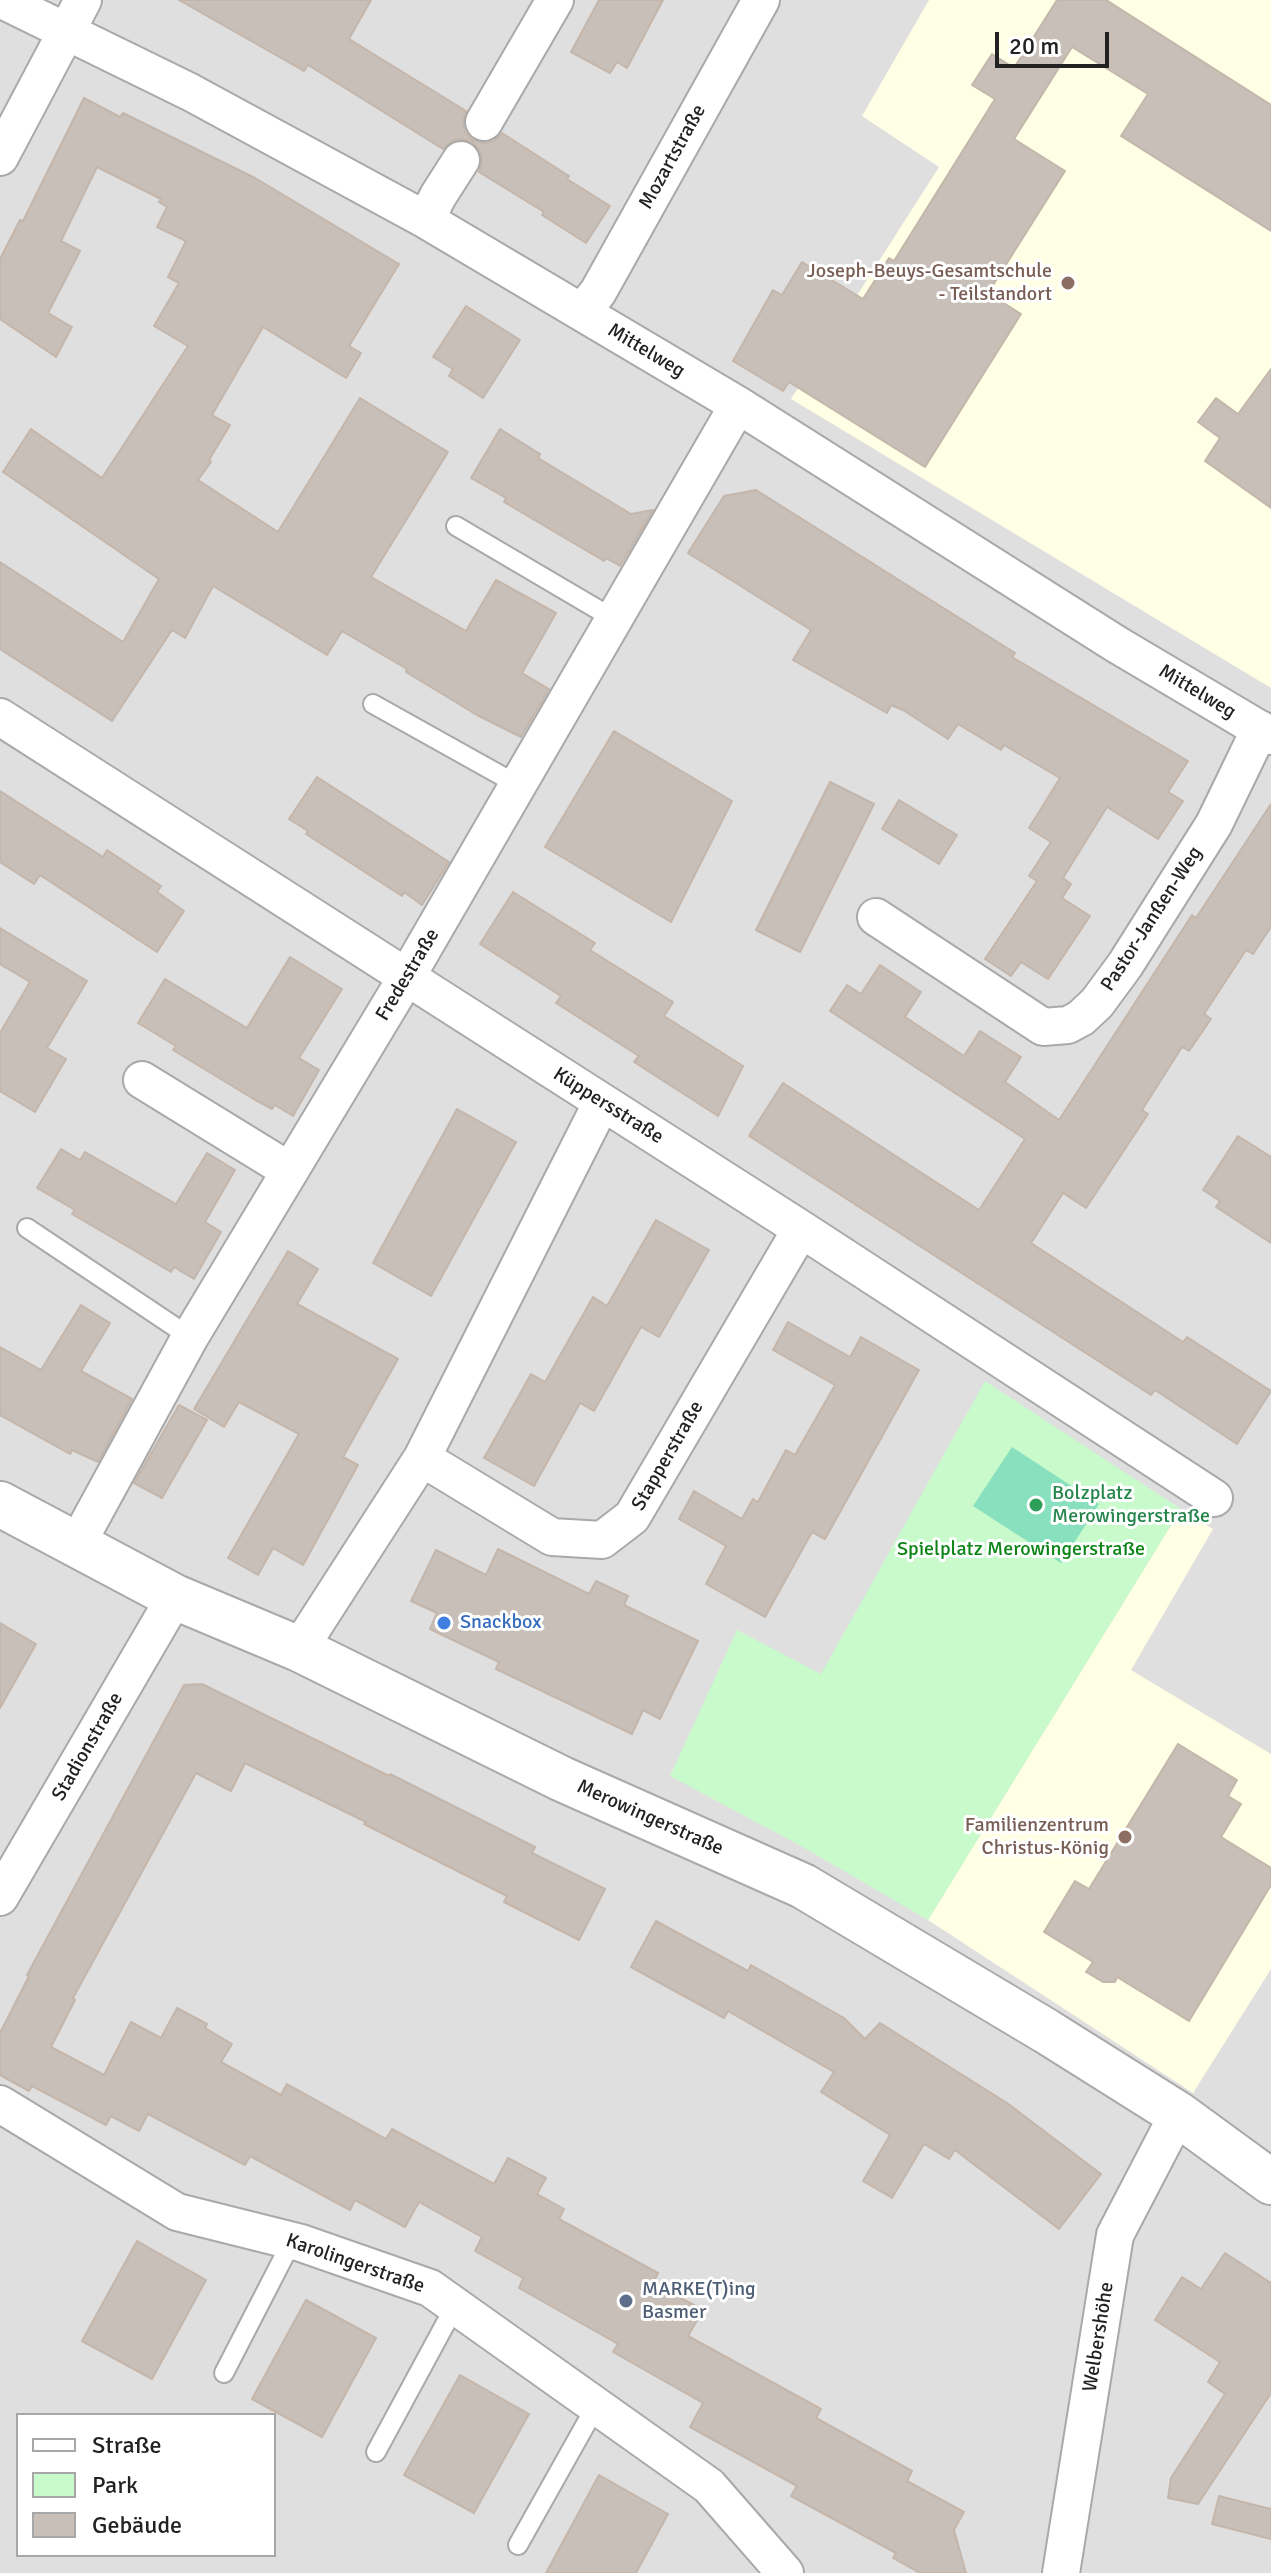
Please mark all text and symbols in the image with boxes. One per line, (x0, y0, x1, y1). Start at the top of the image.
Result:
scale bar (999, 16, 1113, 66)
text: 20 m (1009, 31, 1059, 61)
street label: Mozartstraße (634, 101, 712, 213)
place label: Joseph-Beuys-Gesamtschule - Teilstandort (807, 260, 1052, 307)
marker: Joseph-Beuys-Gesamtschule - Teilstandort (1059, 274, 1077, 292)
street label: Mittelweg (603, 319, 689, 383)
street label: Mittelweg (1154, 660, 1240, 724)
street label: Pastor-Janßen-Weg (1096, 842, 1208, 996)
street label: Fredestraße (371, 925, 445, 1025)
street label: Küppersstraße (548, 1063, 668, 1149)
street label: Stapperstraße (627, 1397, 709, 1515)
place label: Bolzplatz Merowingerstraße (1052, 1482, 1210, 1529)
marker: Bolzplatz Merowingerstraße (1027, 1496, 1045, 1514)
park label: Spielplatz Merowingerstraße (897, 1538, 1145, 1562)
place label: Snackbox (460, 1611, 541, 1635)
marker: Snackbox (435, 1614, 453, 1632)
street label: Stadionstraße (47, 1689, 129, 1805)
street label: Merowingerstraße (573, 1775, 727, 1861)
place label: Familienzentrum Christus-König (965, 1814, 1109, 1861)
marker: Familienzentrum Christus-König (1116, 1828, 1134, 1846)
street label: Karolingerstraße (282, 2229, 428, 2299)
place label: MARKE(T)ing Basmer (642, 2278, 756, 2325)
street label: Welbershöhe (1078, 2280, 1120, 2394)
marker: MARKE(T)ing Basmer (617, 2292, 635, 2310)
legend (16, 2413, 276, 2557)
text: Straße (92, 2430, 162, 2460)
text: Park (92, 2470, 138, 2500)
text: Gebäude (92, 2510, 182, 2540)

